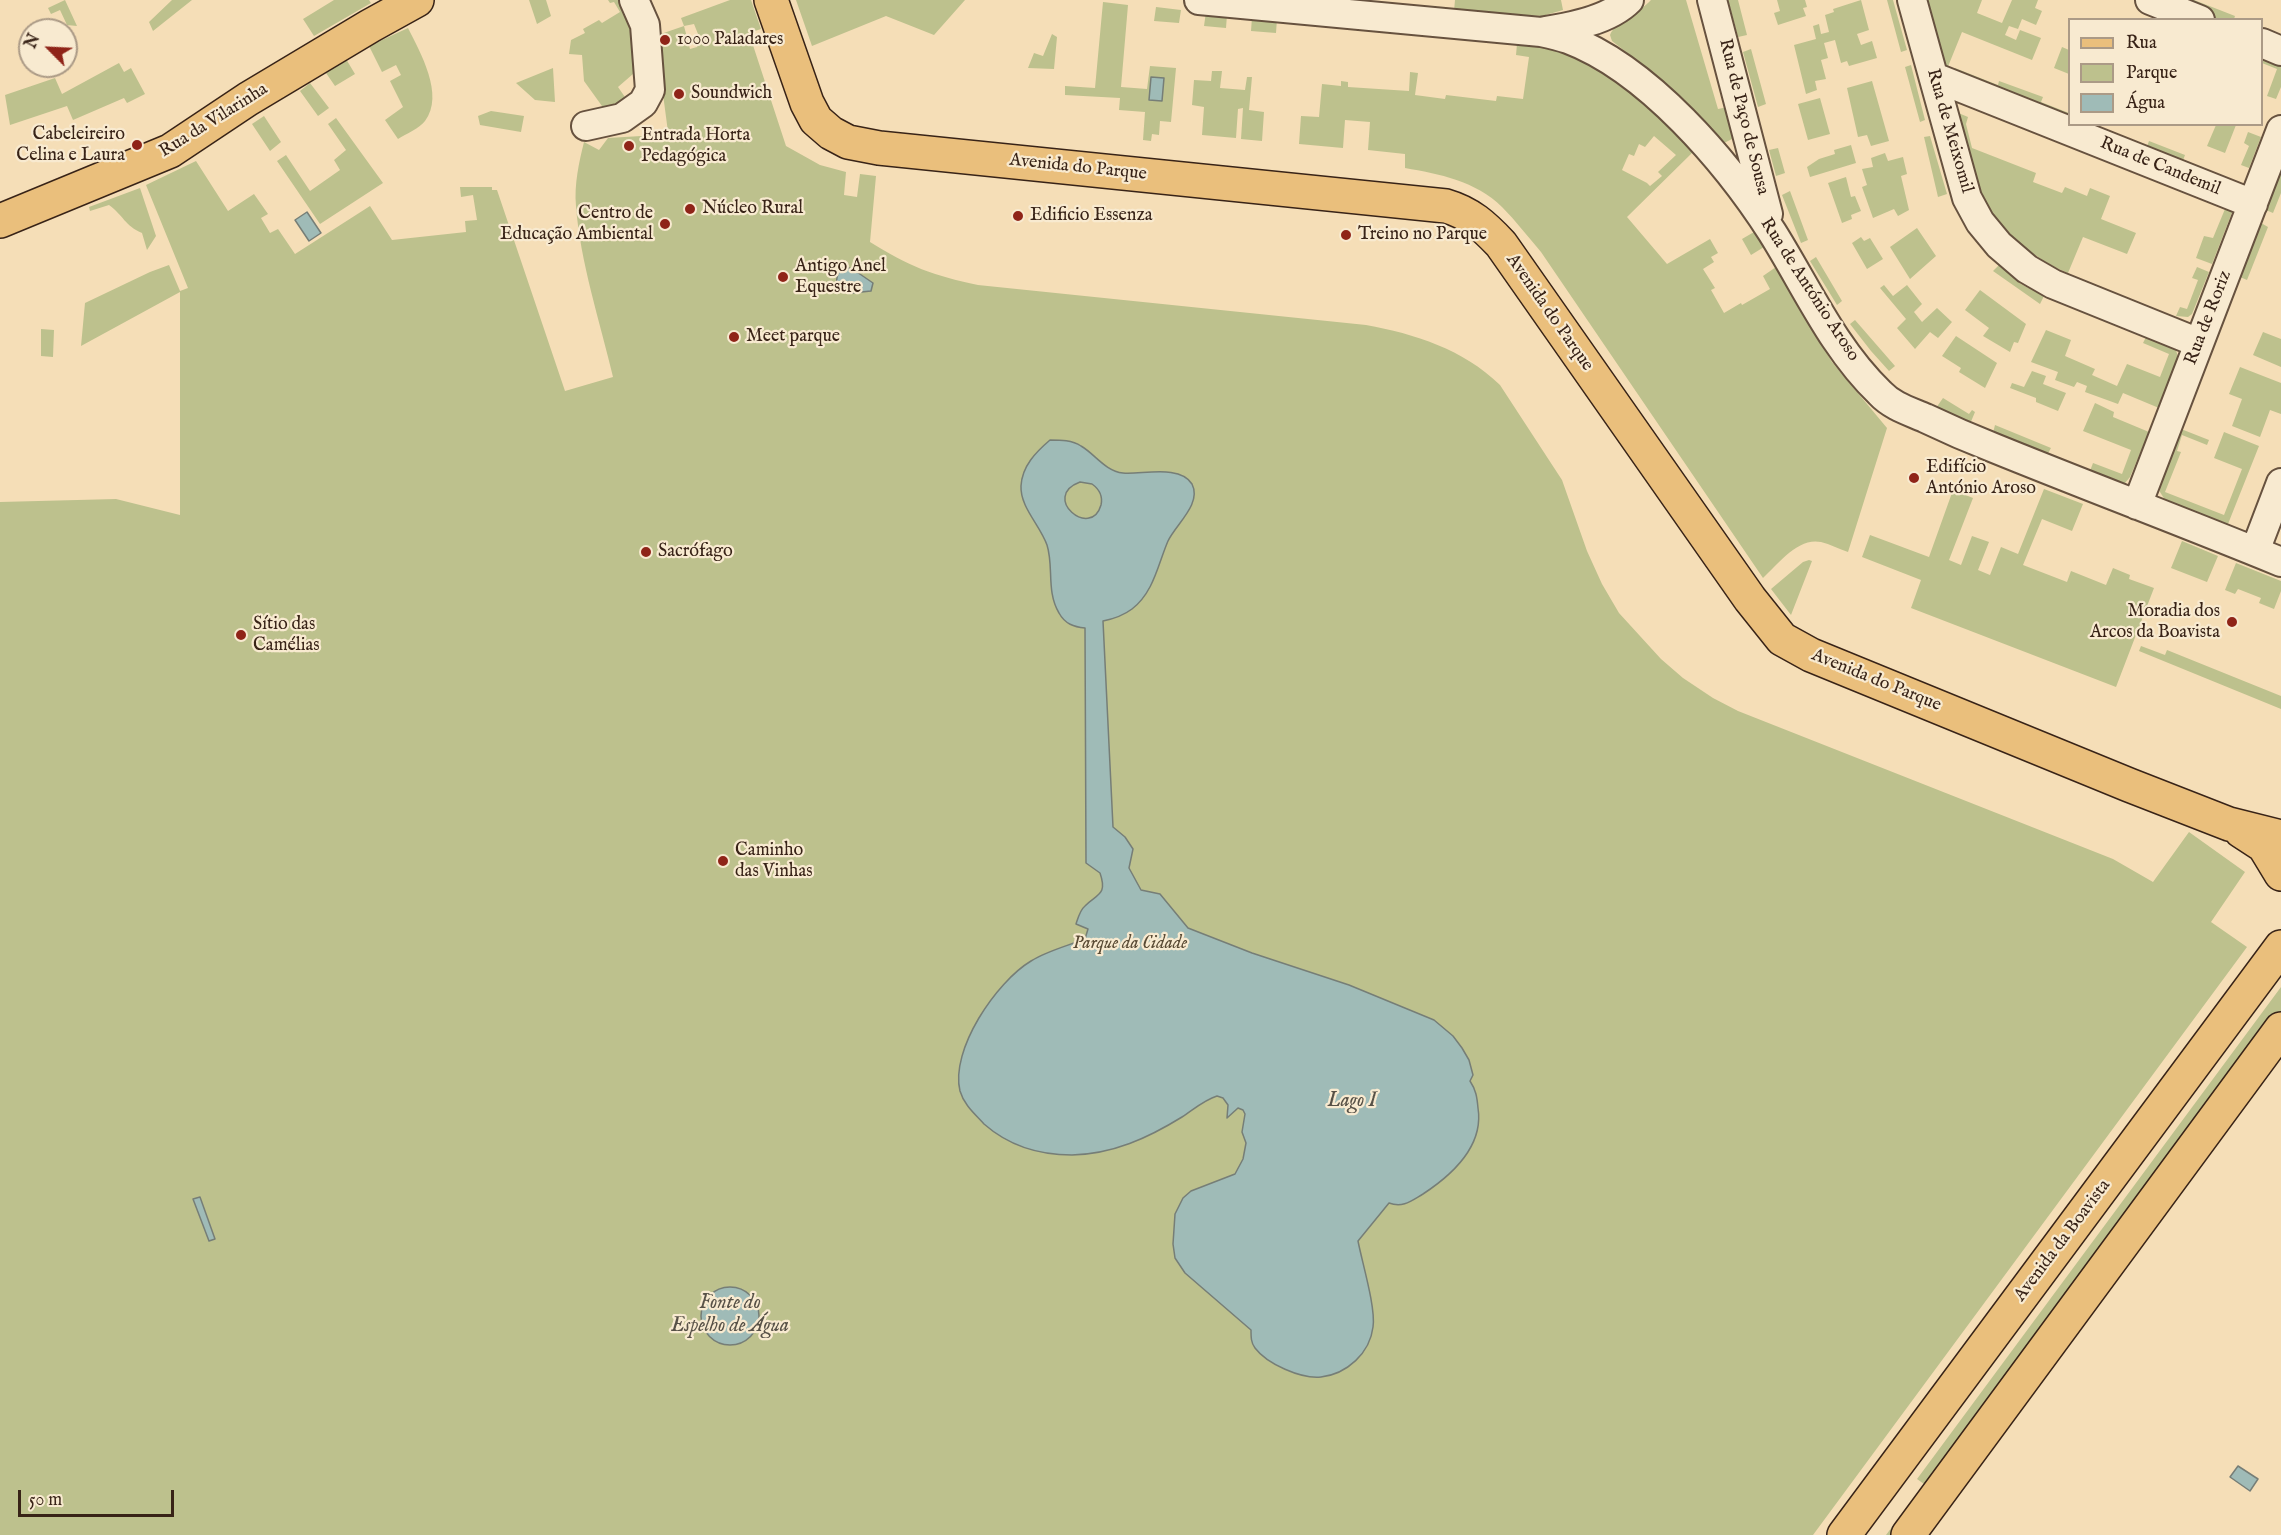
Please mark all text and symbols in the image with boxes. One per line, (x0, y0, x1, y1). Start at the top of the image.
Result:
north arrow (18, 18, 78, 78)
legend (2068, 18, 2263, 126)
place label: 1000 Paladares (677, 29, 783, 51)
text: N (21, 31, 45, 52)
text: Rua (2126, 32, 2157, 55)
marker: 1000 Paladares (658, 33, 672, 47)
street label: Rua de Paço de Sousa (1713, 37, 1773, 197)
text: Parque (2126, 62, 2177, 85)
street label: Rua de Meixomil (1921, 66, 1977, 196)
street label: Rua da Vilarinha (156, 79, 272, 163)
place label: Soundwich (691, 83, 772, 105)
marker: Soundwich (672, 87, 686, 101)
text: Água (2126, 92, 2165, 115)
place label: Cabeleireiro Celina e Laura (16, 124, 125, 166)
place label: Entrada Horta Pedagógica (641, 125, 750, 168)
street label: Rua de Candemil (2097, 133, 2223, 201)
marker: Cabeleireiro Celina e Laura (130, 138, 144, 152)
marker: Entrada Horta Pedagógica (622, 139, 636, 153)
street label: Avenida do Parque (1008, 150, 1148, 186)
place label: Núcleo Rural (702, 198, 803, 220)
marker: Núcleo Rural (683, 202, 697, 216)
place label: Centro de Educação Ambiental (500, 203, 653, 246)
place label: Edificio Essenza (1030, 205, 1153, 227)
marker: Edificio Essenza (1011, 209, 1025, 223)
street label: Rua de António Aroso (1755, 214, 1863, 366)
marker: Centro de Educação Ambiental (658, 217, 672, 231)
place label: Treino no Parque (1358, 224, 1487, 246)
marker: Treino no Parque (1339, 228, 1353, 242)
street label: Avenida do Parque (1501, 250, 1597, 376)
place label: Antigo Anel Equestre (795, 256, 886, 298)
street label: Rua de Roriz (2181, 268, 2237, 368)
marker: Antigo Anel Equestre (776, 270, 790, 284)
place label: Meet parque (746, 326, 840, 348)
marker: Meet parque (727, 330, 741, 344)
place label: Edifício António Aroso (1926, 457, 2036, 500)
marker: Edifício António Aroso (1907, 471, 1921, 485)
place label: Sacrófago (658, 541, 733, 563)
marker: Sacrófago (639, 545, 653, 559)
place label: Moradia dos Arcos da Boavista (2090, 601, 2220, 644)
place label: Sítio das Camélias (253, 614, 320, 656)
marker: Moradia dos Arcos da Boavista (2225, 615, 2239, 629)
marker: Sítio das Camélias (234, 628, 248, 642)
street label: Avenida do Parque (1808, 645, 1944, 717)
place label: Caminho das Vinhas (735, 840, 812, 882)
marker: Caminho das Vinhas (716, 854, 730, 868)
park label: Parque da Cidade (1073, 933, 1187, 955)
water label: Lago I (1327, 1090, 1377, 1114)
street label: Avenida da Boavista (2010, 1176, 2116, 1306)
water label: Fonte do Espelho de Água (671, 1292, 789, 1339)
scale bar (21, 1478, 177, 1516)
text: 50 m (29, 1489, 62, 1512)

